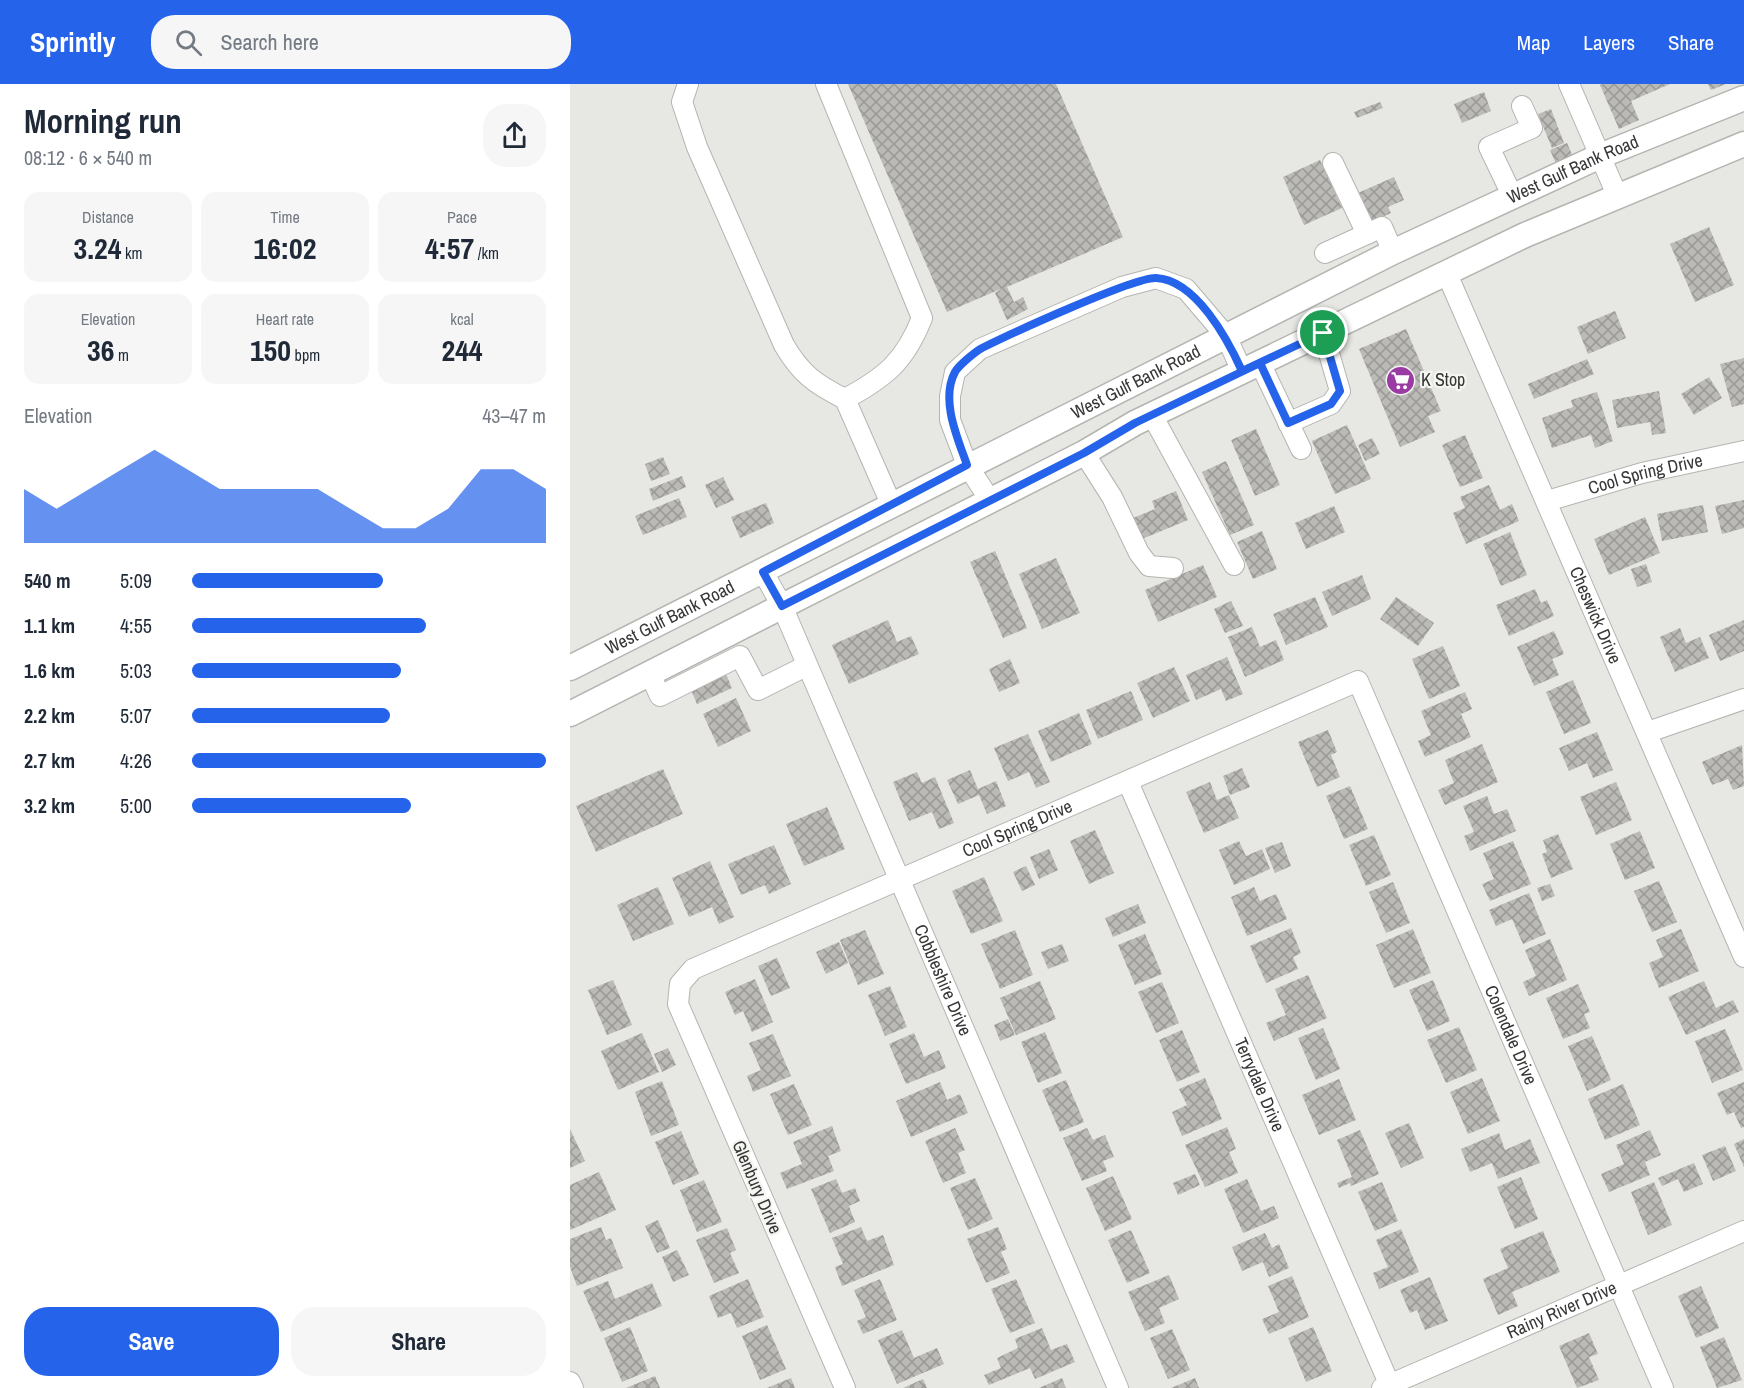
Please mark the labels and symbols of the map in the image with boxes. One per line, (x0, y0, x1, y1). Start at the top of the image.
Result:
street label: West Gulf Bank Road (1503, 129, 1642, 209)
pin (1297, 307, 1348, 358)
street label: West Gulf Bank Road (1067, 338, 1205, 425)
supermarket icon: K Stop (1384, 364, 1416, 396)
place label: K Stop (1421, 367, 1465, 392)
street label: Cool Spring Drive (1585, 447, 1705, 500)
street label: Cheswick Drive (1564, 563, 1628, 667)
street label: West Gulf Bank Road (601, 574, 739, 660)
street label: Cool Spring Drive (958, 793, 1076, 863)
street label: Cobbleshire Drive (908, 920, 978, 1039)
street label: Colendale Drive (1479, 981, 1544, 1088)
street label: Terrydale Drive (1228, 1034, 1291, 1135)
street label: Glenbury Drive (727, 1136, 788, 1237)
street label: Rainy River Drive (1503, 1275, 1620, 1344)

